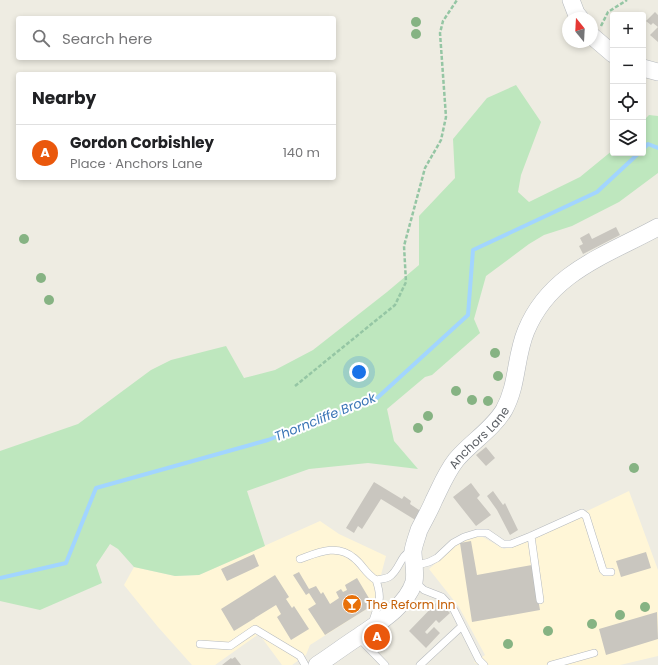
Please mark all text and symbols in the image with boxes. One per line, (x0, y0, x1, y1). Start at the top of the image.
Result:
north arrow (562, 12, 598, 48)
map controls (610, 12, 646, 156)
button: + (610, 12, 646, 48)
search box (16, 16, 336, 60)
icon: search (30, 27, 52, 49)
text: Search here (62, 28, 152, 49)
button: − (610, 48, 646, 84)
button: locate (610, 84, 646, 120)
text: Nearby (32, 86, 96, 110)
button: layers (610, 120, 646, 156)
text: Gordon Corbishley (70, 132, 214, 153)
text: A (40, 143, 50, 162)
text: 140 m (283, 143, 320, 162)
text: Place · Anchors Lane (70, 154, 203, 173)
your location (349, 362, 369, 382)
water label: Thorncliffe Brook (271, 388, 380, 446)
street label: Anchors Lane (444, 403, 513, 472)
bar icon: The Reform Inn (341, 593, 363, 615)
place label: The Reform Inn (366, 596, 456, 613)
pin: A (364, 622, 390, 652)

